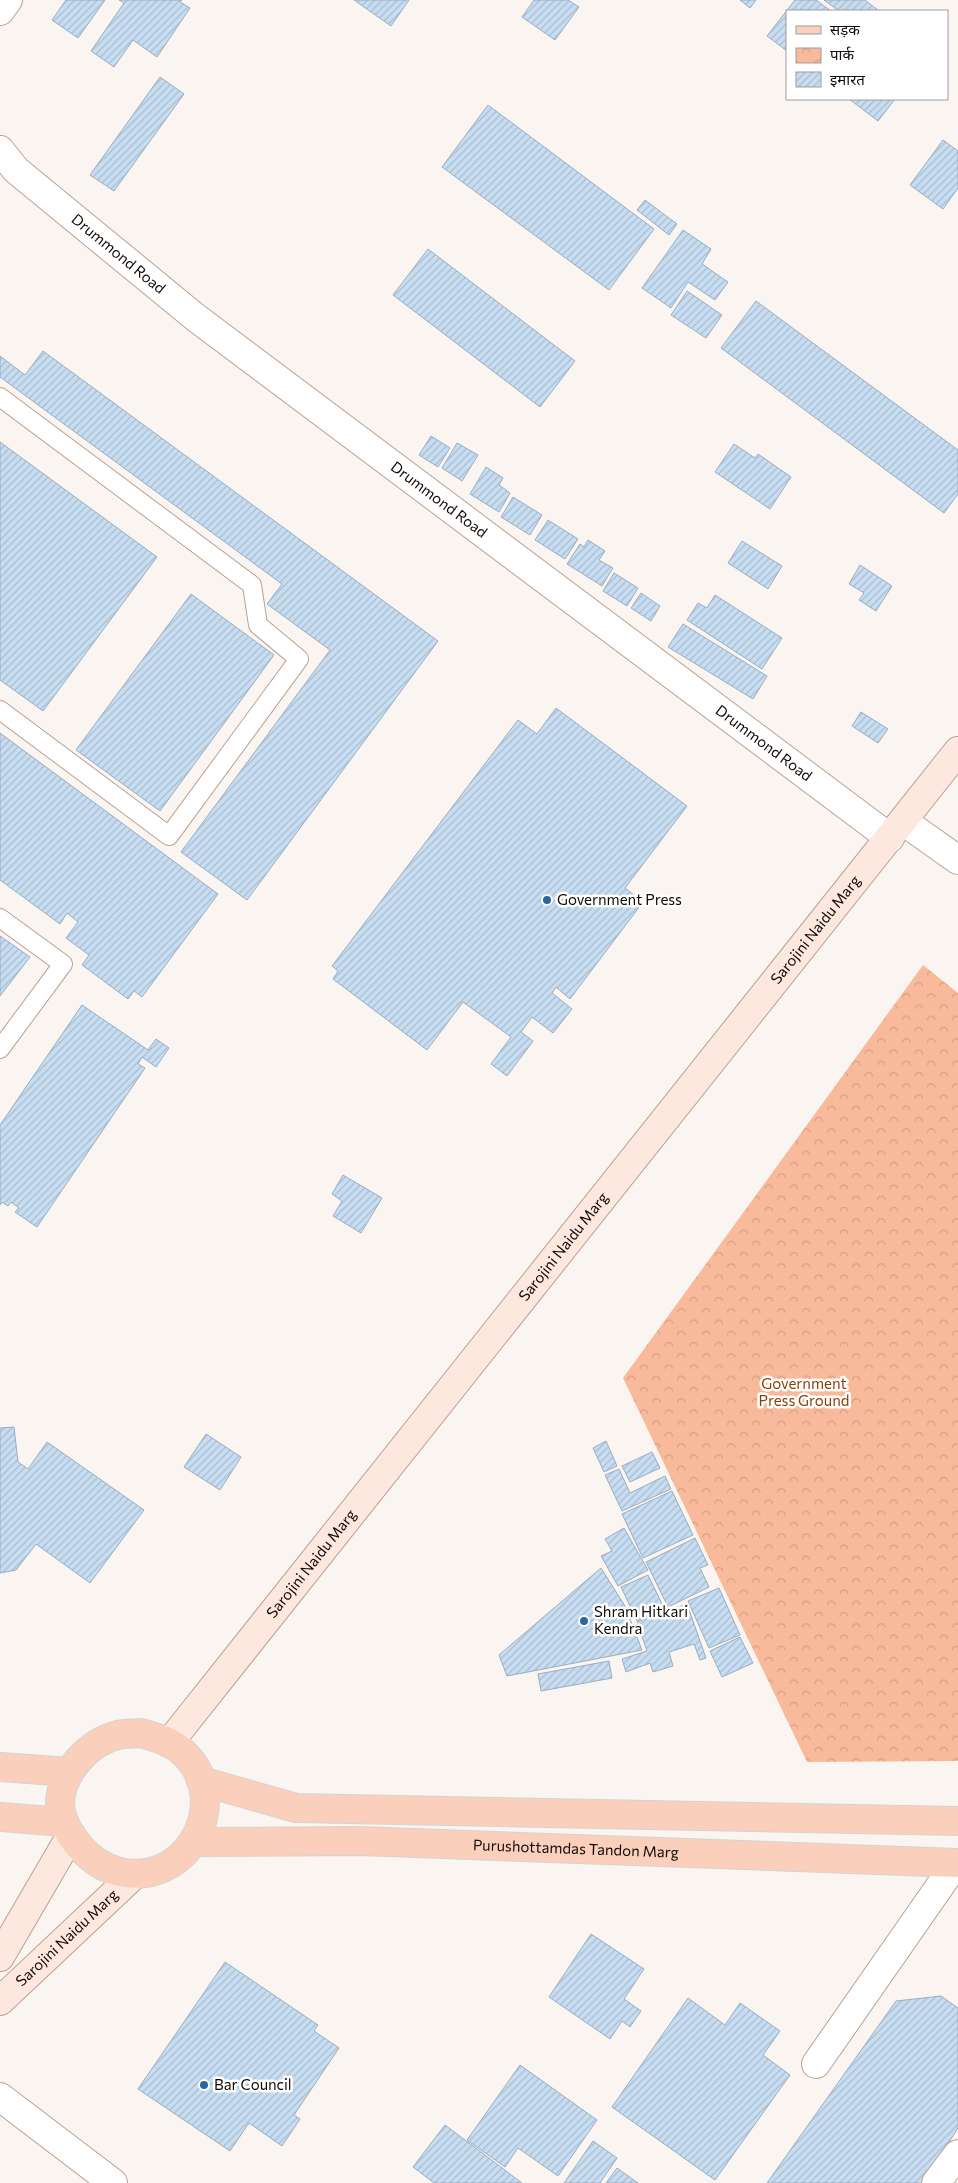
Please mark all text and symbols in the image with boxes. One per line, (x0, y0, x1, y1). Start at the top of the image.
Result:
legend (786, 10, 948, 100)
text: सड़क (830, 20, 860, 38)
text: पार्क (830, 45, 854, 63)
text: इमारत (830, 70, 865, 88)
street label: Drummond Road (68, 210, 169, 297)
street label: Drummond Road (388, 457, 491, 541)
street label: Drummond Road (713, 701, 816, 784)
street label: Sarojini Naidu Marg (766, 871, 864, 987)
place label: Government Press (557, 890, 682, 908)
marker: Government Press (541, 894, 553, 906)
street label: Sarojini Naidu Marg (514, 1188, 611, 1304)
park label: Government Press Ground (759, 1374, 849, 1409)
street label: Sarojini Naidu Marg (262, 1505, 359, 1621)
place label: Shram Hitkari Kendra (594, 1602, 688, 1637)
marker: Shram Hitkari Kendra (578, 1615, 590, 1627)
street label: Purushottamdas Tandon Marg (473, 1835, 679, 1861)
street label: Sarojini Naidu Marg (12, 1885, 121, 1990)
place label: Bar Council (214, 2075, 292, 2093)
marker: Bar Council (198, 2079, 210, 2091)

